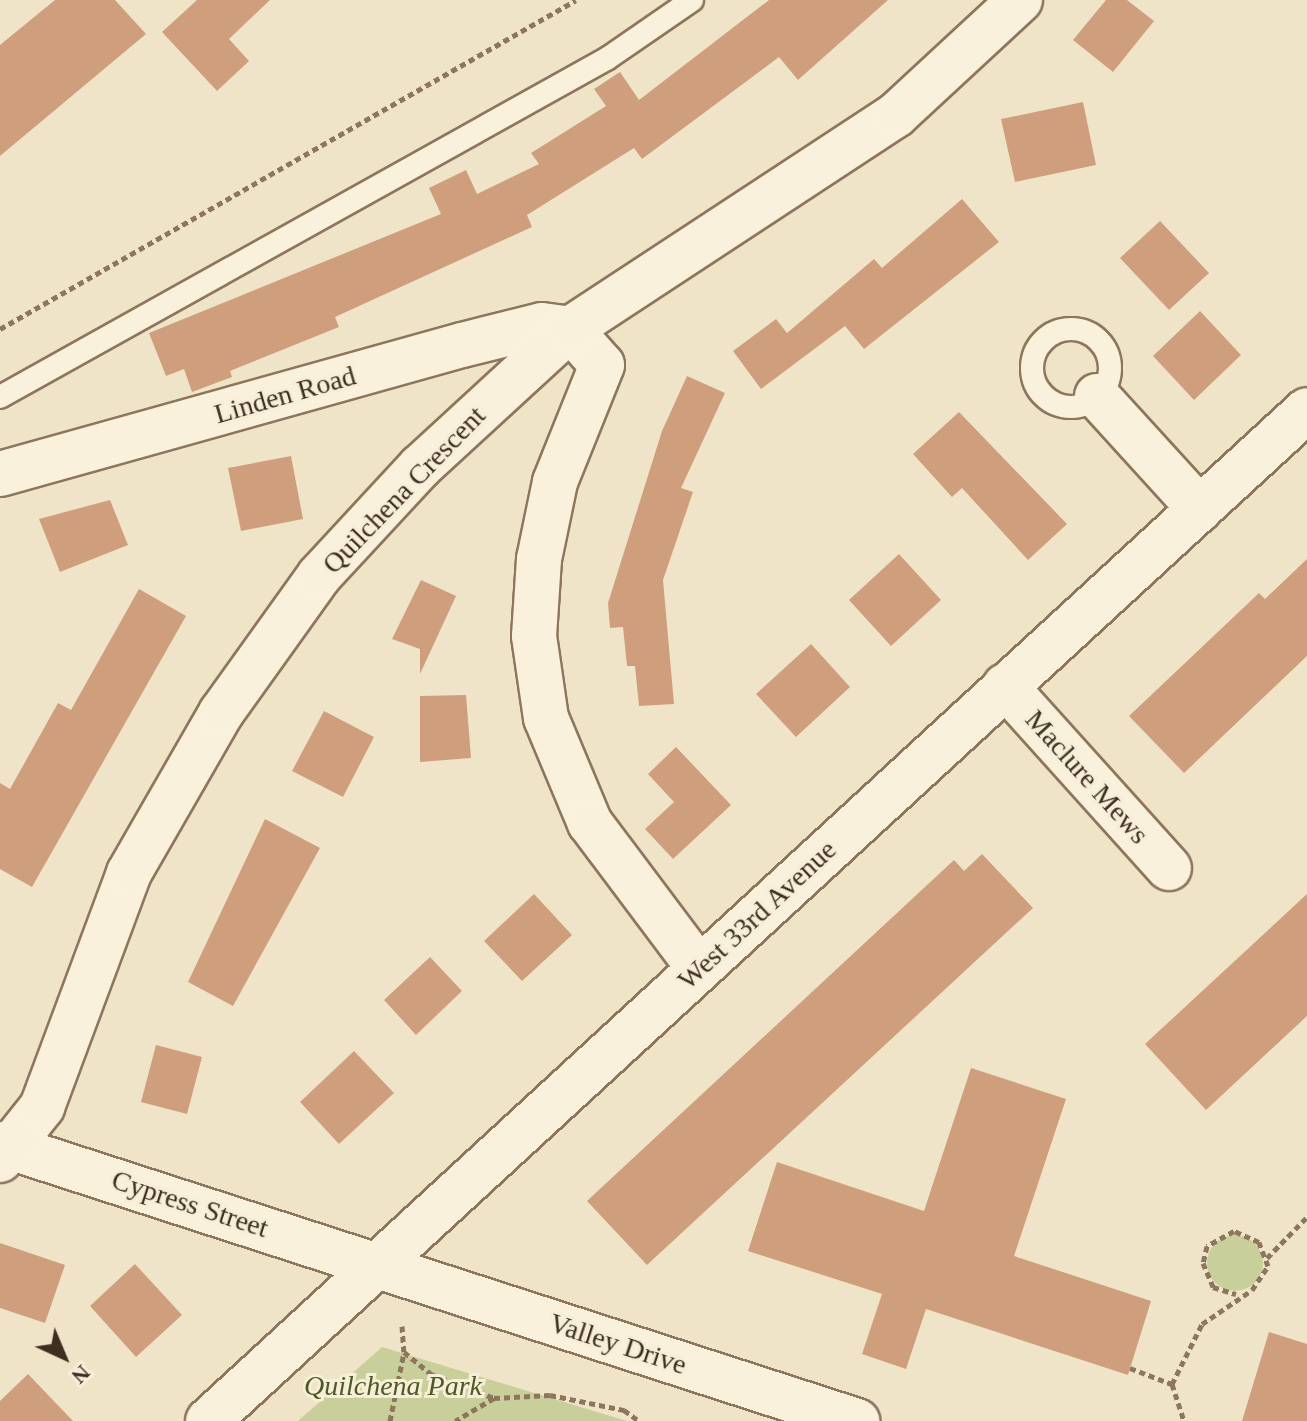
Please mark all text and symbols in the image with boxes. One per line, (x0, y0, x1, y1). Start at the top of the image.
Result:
street label: Linden Road (210, 359, 360, 431)
street label: Quilchena Crescent (315, 399, 493, 581)
street label: Maclure Mews (1018, 703, 1156, 851)
street label: West 33rd Avenue (670, 833, 844, 997)
street label: Cypress Street (108, 1163, 272, 1245)
street label: Valley Drive (545, 1306, 691, 1382)
north arrow (24, 1317, 104, 1397)
text: N (67, 1360, 95, 1389)
park label: Quilchena Park (304, 1369, 482, 1403)

